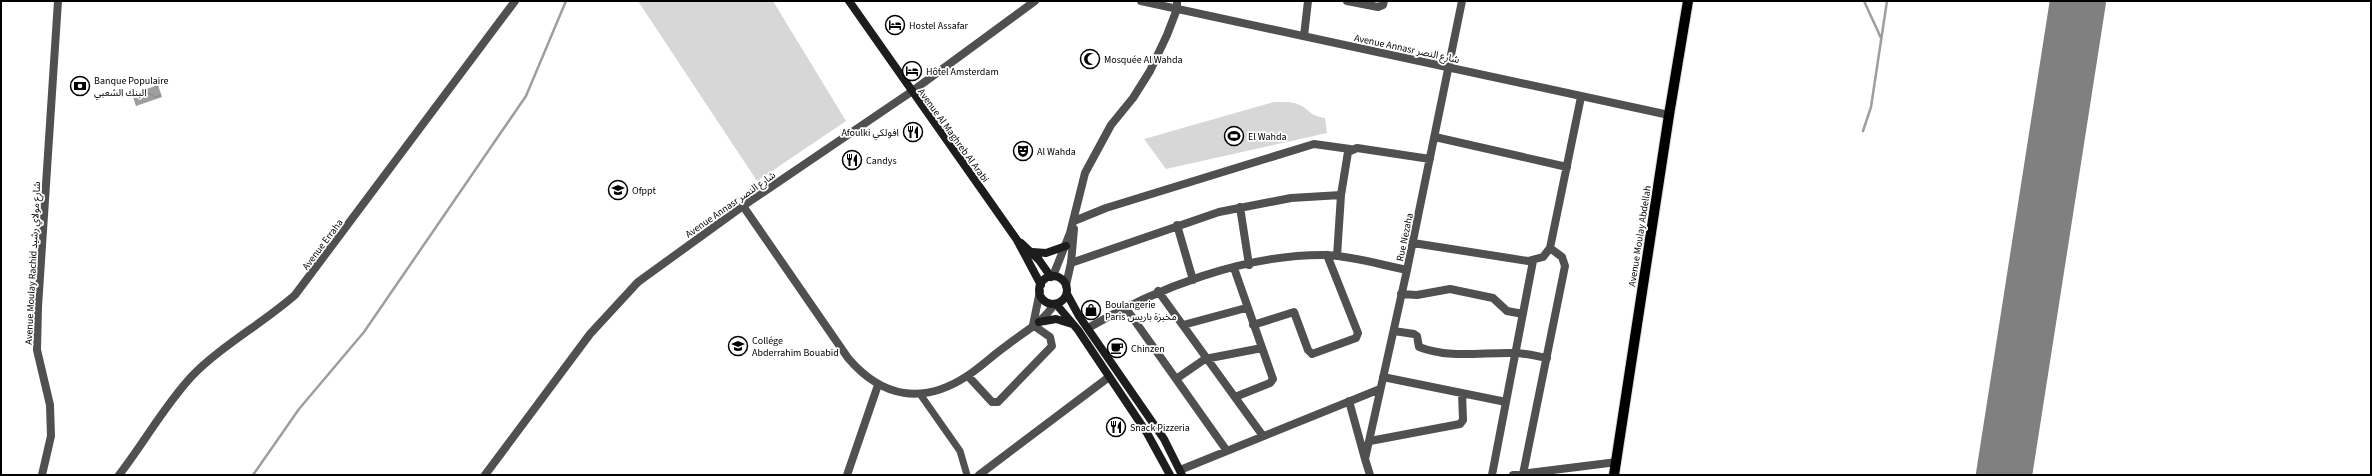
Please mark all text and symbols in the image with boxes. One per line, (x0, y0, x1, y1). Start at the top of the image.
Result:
hotel icon: Hostel Assafar (884, 14, 906, 36)
place label: Hostel Assafar (909, 19, 968, 33)
street label: Avenue Annasr شارع النصر (1353, 31, 1461, 67)
mosque icon: Mosquée Al Wahda (1079, 48, 1101, 70)
place label: Mosquée Al Wahda (1104, 53, 1183, 67)
hotel icon: Hôtel Amsterdam (901, 60, 923, 82)
place label: Hôtel Amsterdam (926, 65, 999, 79)
place label: Banque Populaire البنك الشعبي (94, 74, 169, 100)
bank icon: Banque Populaire البنك الشعبي (69, 75, 91, 97)
street label: Avenue Al Maghreb Al Arabi (914, 86, 992, 185)
restaurant icon: Afoulki افولكي (902, 121, 924, 143)
sports icon: El Wahda (1223, 125, 1245, 147)
place label: Afoulki افولكي (841, 126, 899, 140)
place label: El Wahda (1248, 130, 1287, 144)
theatre icon: Al Wahda (1012, 140, 1034, 162)
place label: Al Wahda (1037, 145, 1076, 159)
restaurant icon: Candys (841, 149, 863, 171)
place label: Candys (866, 154, 897, 168)
street label: Avenue Annasr شارع النصر (683, 168, 779, 241)
school or university icon: Ofppt (607, 179, 629, 201)
street label: Avenue Moulay Rachid شارع مولاي رشيد (22, 181, 45, 345)
place label: Ofppt (632, 184, 656, 198)
street label: Avenue Moulay Abdellah (1625, 185, 1655, 288)
street label: Rue Nezaha (1393, 212, 1417, 263)
street label: Avenue Erraha (299, 216, 347, 273)
place label: Boulangerie Paris مخبزة باريس (1105, 298, 1177, 324)
shop icon: Boulangerie Paris مخبزة باريس (1080, 299, 1102, 321)
place label: Collége Abderrahim Bouabid (752, 334, 839, 360)
school or university icon: Collége Abderrahim Bouabid (727, 335, 749, 357)
cafe icon: Chinzen (1106, 337, 1128, 359)
place label: Chinzen (1131, 342, 1165, 356)
restaurant icon: Snack Pizzeria (1105, 416, 1127, 438)
place label: Snack Pizzeria (1130, 421, 1190, 435)

